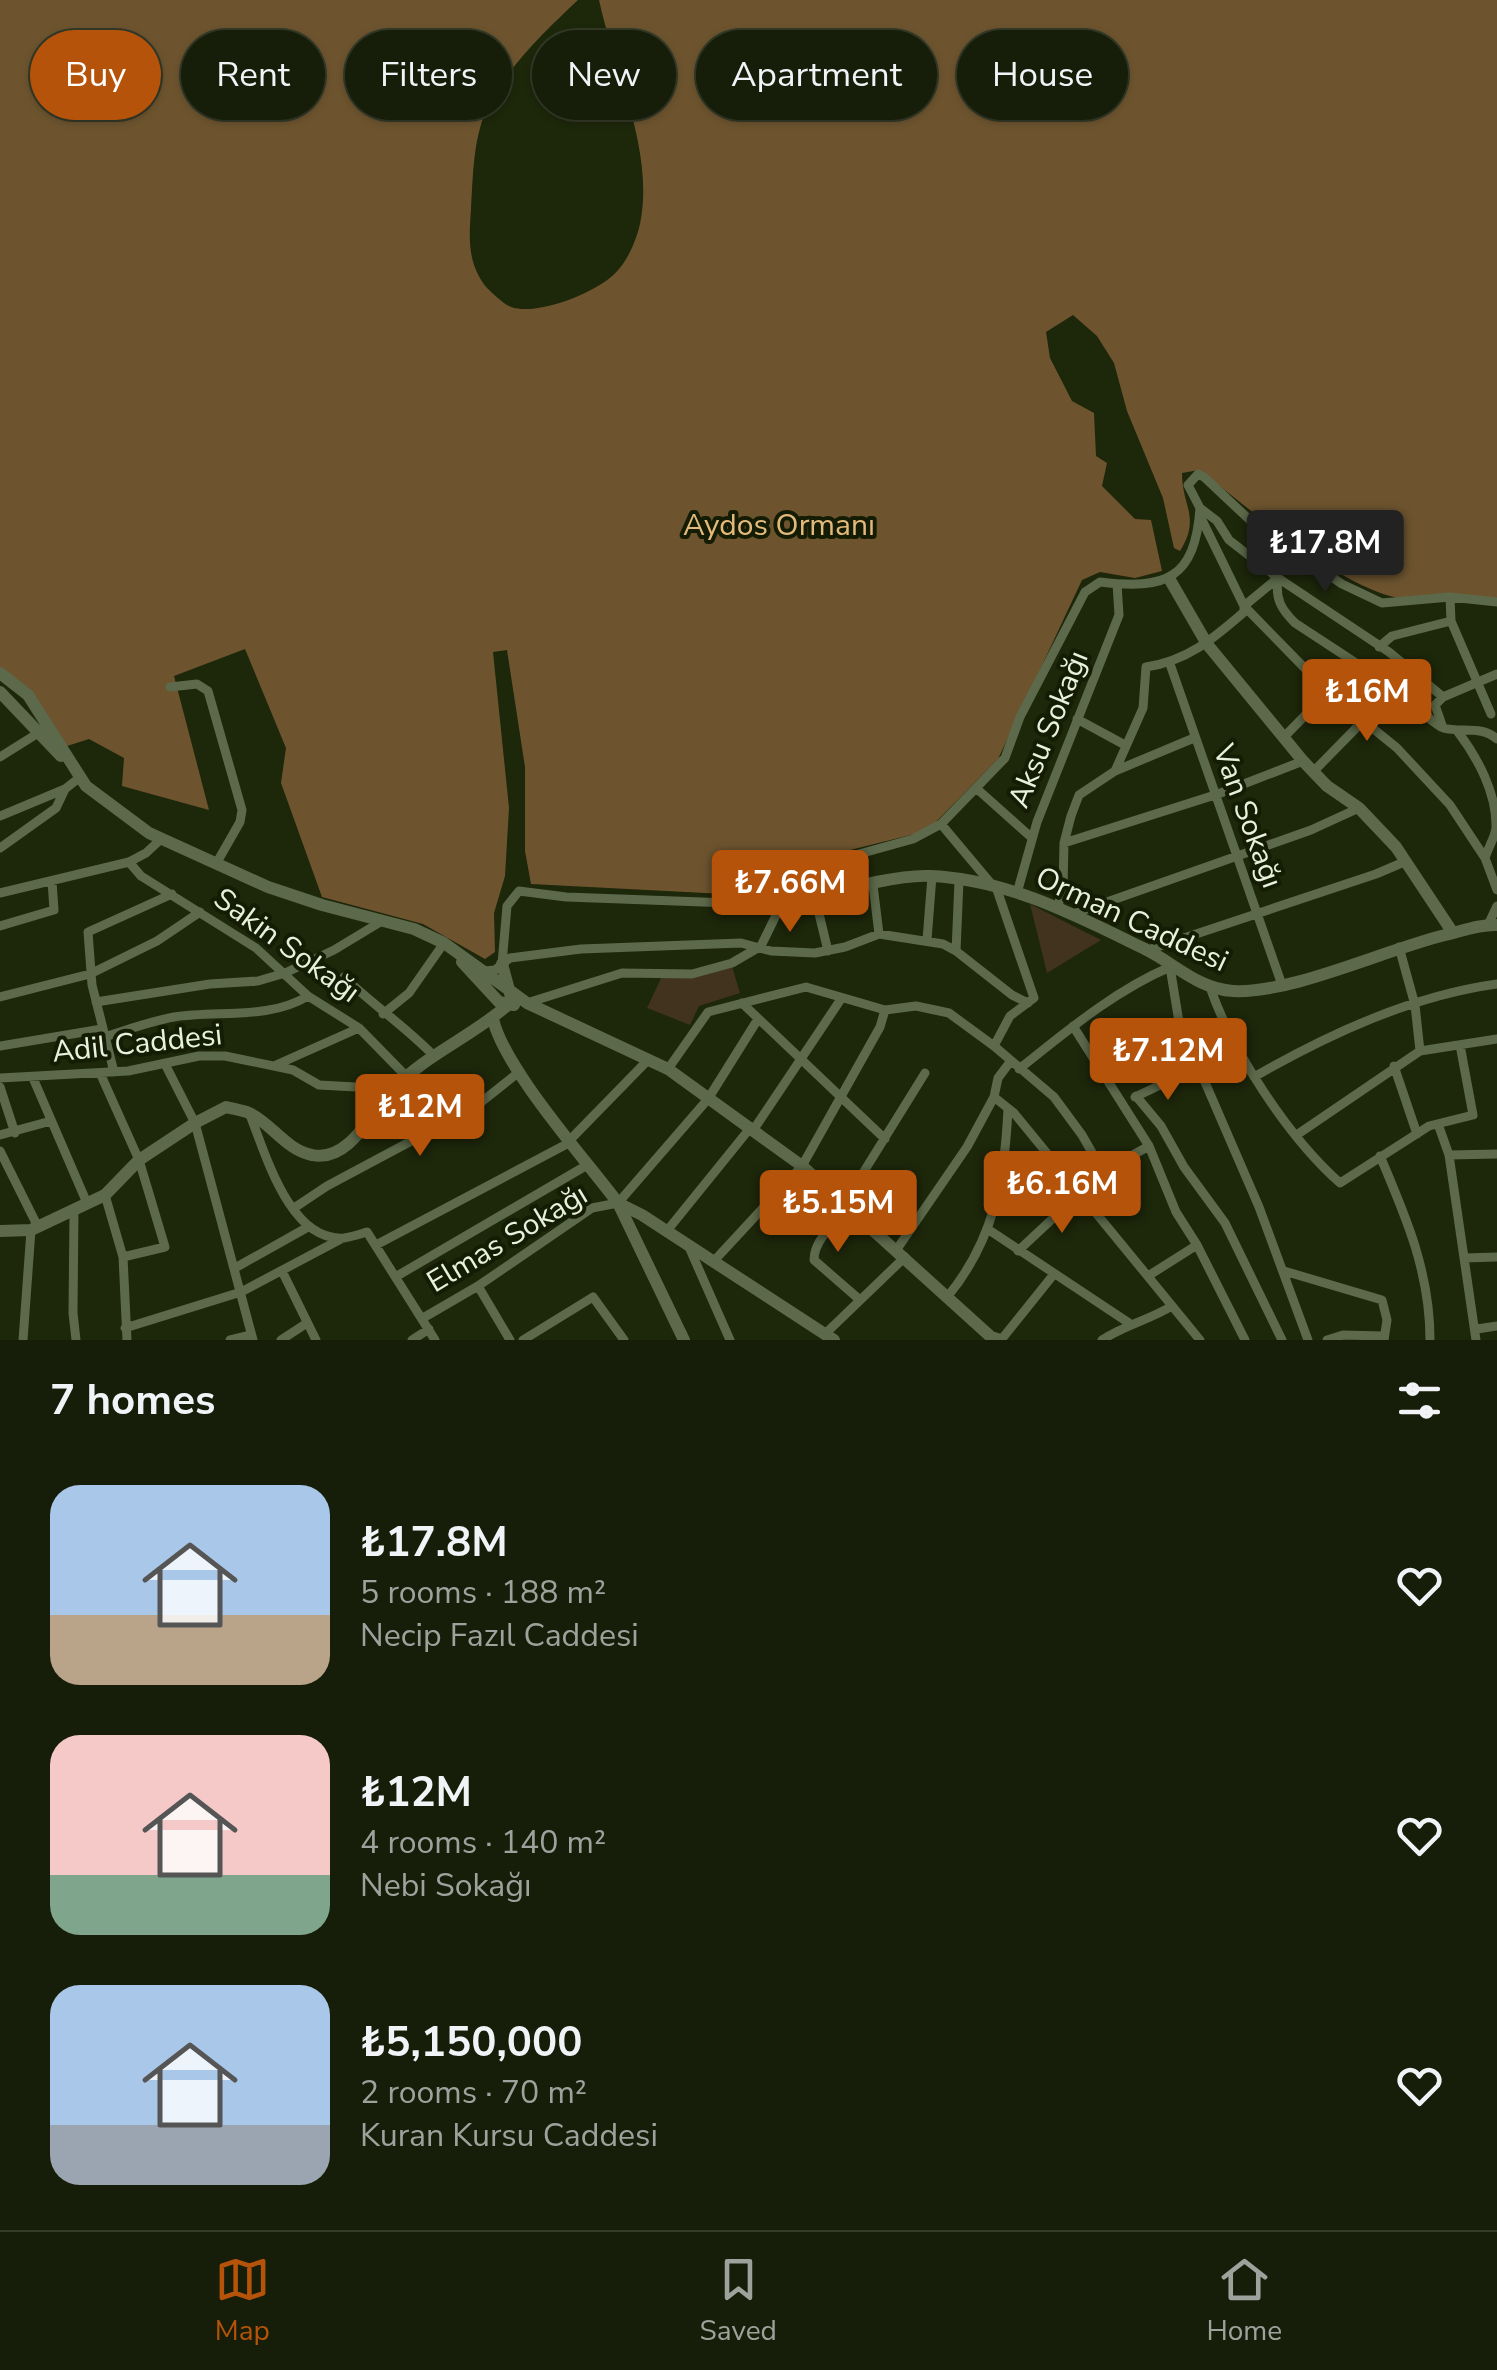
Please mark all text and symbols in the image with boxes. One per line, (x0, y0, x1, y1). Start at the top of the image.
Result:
chip: Buy (30, 30, 161, 120)
chip: Rent (181, 30, 325, 120)
chip: Filters (345, 30, 512, 120)
chip: New (532, 30, 676, 120)
chip: Apartment (696, 30, 937, 120)
chip: House (957, 30, 1128, 120)
park label: Aydos Ormanı (683, 505, 875, 546)
pin: ₺17.8M (1244, 510, 1406, 595)
text: ₺17.8M (1269, 521, 1381, 564)
street label: Aksu Sokağı (998, 645, 1099, 814)
pin: ₺16M (1308, 659, 1426, 744)
text: ₺16M (1324, 670, 1410, 713)
street label: Van Sokağı (1202, 738, 1292, 894)
pin: ₺7.66M (709, 850, 871, 935)
street label: Orman Caddesi (1029, 857, 1235, 982)
text: ₺7.66M (734, 861, 846, 904)
street label: Sakin Sokağı (205, 878, 368, 1012)
street label: Adil Caddesi (50, 1014, 224, 1073)
pin: ₺7.12M (1087, 1018, 1249, 1103)
text: ₺7.12M (1112, 1029, 1224, 1072)
pin: ₺12M (361, 1074, 479, 1159)
text: ₺12M (377, 1085, 463, 1128)
pin: ₺6.16M (981, 1151, 1143, 1236)
text: ₺6.16M (1006, 1162, 1118, 1205)
pin: ₺5.15M (757, 1170, 919, 1255)
street label: Elmas Sokağı (419, 1174, 595, 1302)
text: ₺5.15M (782, 1181, 894, 1224)
text: 7 homes (50, 1372, 215, 1429)
icon: filters (1392, 1373, 1447, 1428)
text: ₺17.8M (360, 1514, 508, 1571)
icon: home (130, 1525, 250, 1645)
icon: heart (1392, 1558, 1447, 1613)
text: 5 rooms · 188 m² (360, 1571, 606, 1614)
text: Necip Fazıl Caddesi (360, 1614, 639, 1657)
text: ₺12M (360, 1764, 472, 1821)
icon: home (130, 1775, 250, 1895)
icon: heart (1392, 1808, 1447, 1863)
text: 4 rooms · 140 m² (360, 1821, 606, 1864)
text: Nebi Sokağı (360, 1864, 531, 1907)
text: ₺5,150,000 (360, 2014, 582, 2071)
icon: home (130, 2025, 250, 2145)
icon: heart (1392, 2058, 1447, 2113)
text: 2 rooms · 70 m² (360, 2071, 587, 2114)
text: Kuran Kursu Caddesi (360, 2114, 658, 2157)
tab: Map (215, 2252, 270, 2350)
tab: Saved (700, 2252, 777, 2350)
tab: Home (1206, 2252, 1282, 2350)

